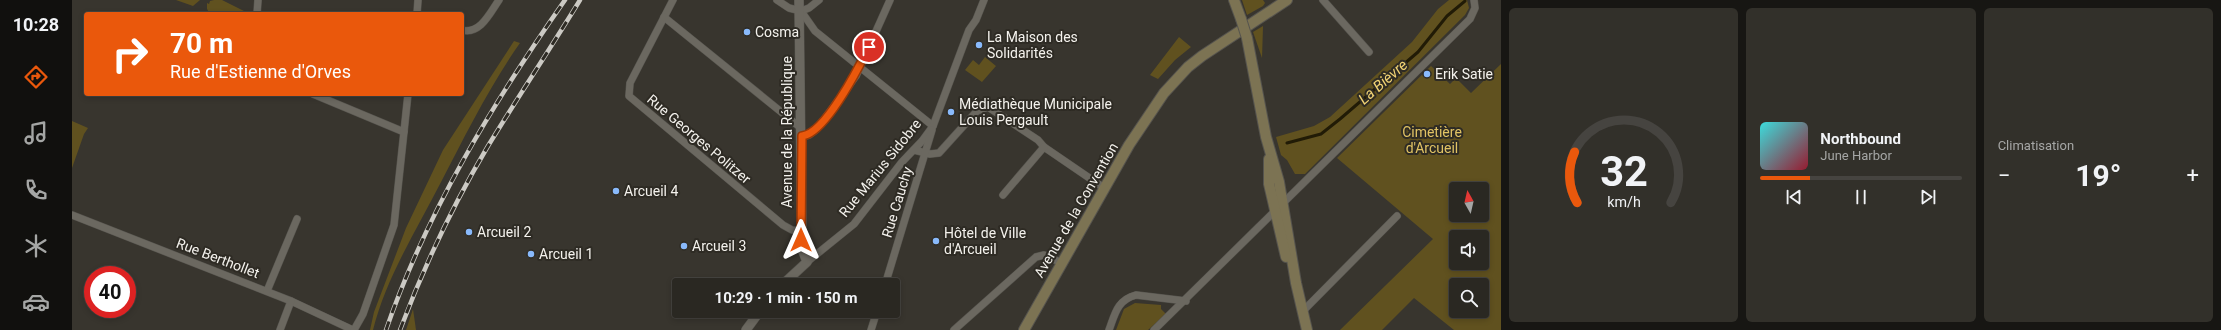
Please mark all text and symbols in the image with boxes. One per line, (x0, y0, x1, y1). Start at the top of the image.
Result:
text: 10:28 (13, 14, 59, 35)
place label: Cosma (755, 24, 799, 40)
text: 70 m (170, 27, 233, 60)
marker: Cosma (742, 27, 752, 37)
icon: right (104, 28, 156, 80)
place label: La Maison des Solidarités (987, 29, 1078, 61)
pin (852, 30, 886, 64)
icon: arrive (858, 36, 880, 58)
marker: La Maison des Solidarités (974, 40, 984, 50)
street label: Avenue de la République (779, 56, 795, 208)
water label: La Bièvre (1355, 56, 1411, 108)
text: Rue d'Estienne d'Orves (170, 61, 351, 82)
icon: directions (22, 63, 50, 91)
place label: Erik Satie (1435, 66, 1493, 82)
marker: Erik Satie (1422, 69, 1432, 79)
street label: Rue Georges Politzer (644, 91, 754, 187)
place label: Médiathèque Municipale Louis Pergault (959, 96, 1112, 128)
marker: Médiathèque Municipale Louis Pergault (946, 107, 956, 117)
street label: Rue Marius Sidobre (836, 116, 924, 220)
icon: music (22, 119, 50, 147)
park label: Cimetière d'Arcueil (1402, 124, 1462, 156)
text: Northbound (1820, 130, 1901, 148)
text: Climatisation (1998, 138, 2074, 153)
street label: Avenue de la Convention (1031, 140, 1121, 280)
text: 32 (1600, 147, 1648, 196)
text: June Harbor (1820, 148, 1892, 163)
text: 19° (2075, 158, 2121, 193)
text: − (1998, 163, 2010, 188)
text: + (2187, 163, 2199, 188)
street label: Rue Cauchy (879, 164, 915, 239)
icon: phone (22, 176, 50, 204)
north arrow (1449, 182, 1489, 222)
map controls (1449, 182, 1489, 318)
place label: Arcueil 4 (624, 183, 678, 199)
marker: Arcueil 4 (611, 186, 621, 196)
icon: previous (1783, 186, 1805, 208)
icon: pause (1850, 186, 1872, 208)
icon: next (1917, 186, 1939, 208)
text: km/h (1607, 194, 1640, 210)
position arrow (780, 219, 822, 261)
place label: Arcueil 2 (477, 224, 531, 240)
place label: Hôtel de Ville d'Arcueil (944, 225, 1026, 257)
marker: Arcueil 2 (464, 227, 474, 237)
button: sound (1449, 230, 1489, 270)
icon: climate (22, 232, 50, 260)
street label: Rue Berthollet (174, 235, 262, 281)
marker: Hôtel de Ville d'Arcueil (931, 236, 941, 246)
place label: Arcueil 3 (692, 238, 746, 254)
marker: Arcueil 3 (679, 241, 689, 251)
place label: Arcueil 1 (539, 246, 593, 262)
marker: Arcueil 1 (526, 249, 536, 259)
speed limit sign: 40 (84, 266, 136, 318)
button: search (1449, 278, 1489, 318)
icon: car (22, 288, 50, 316)
text: 10:29 · 1 min · 150 m (715, 289, 857, 307)

